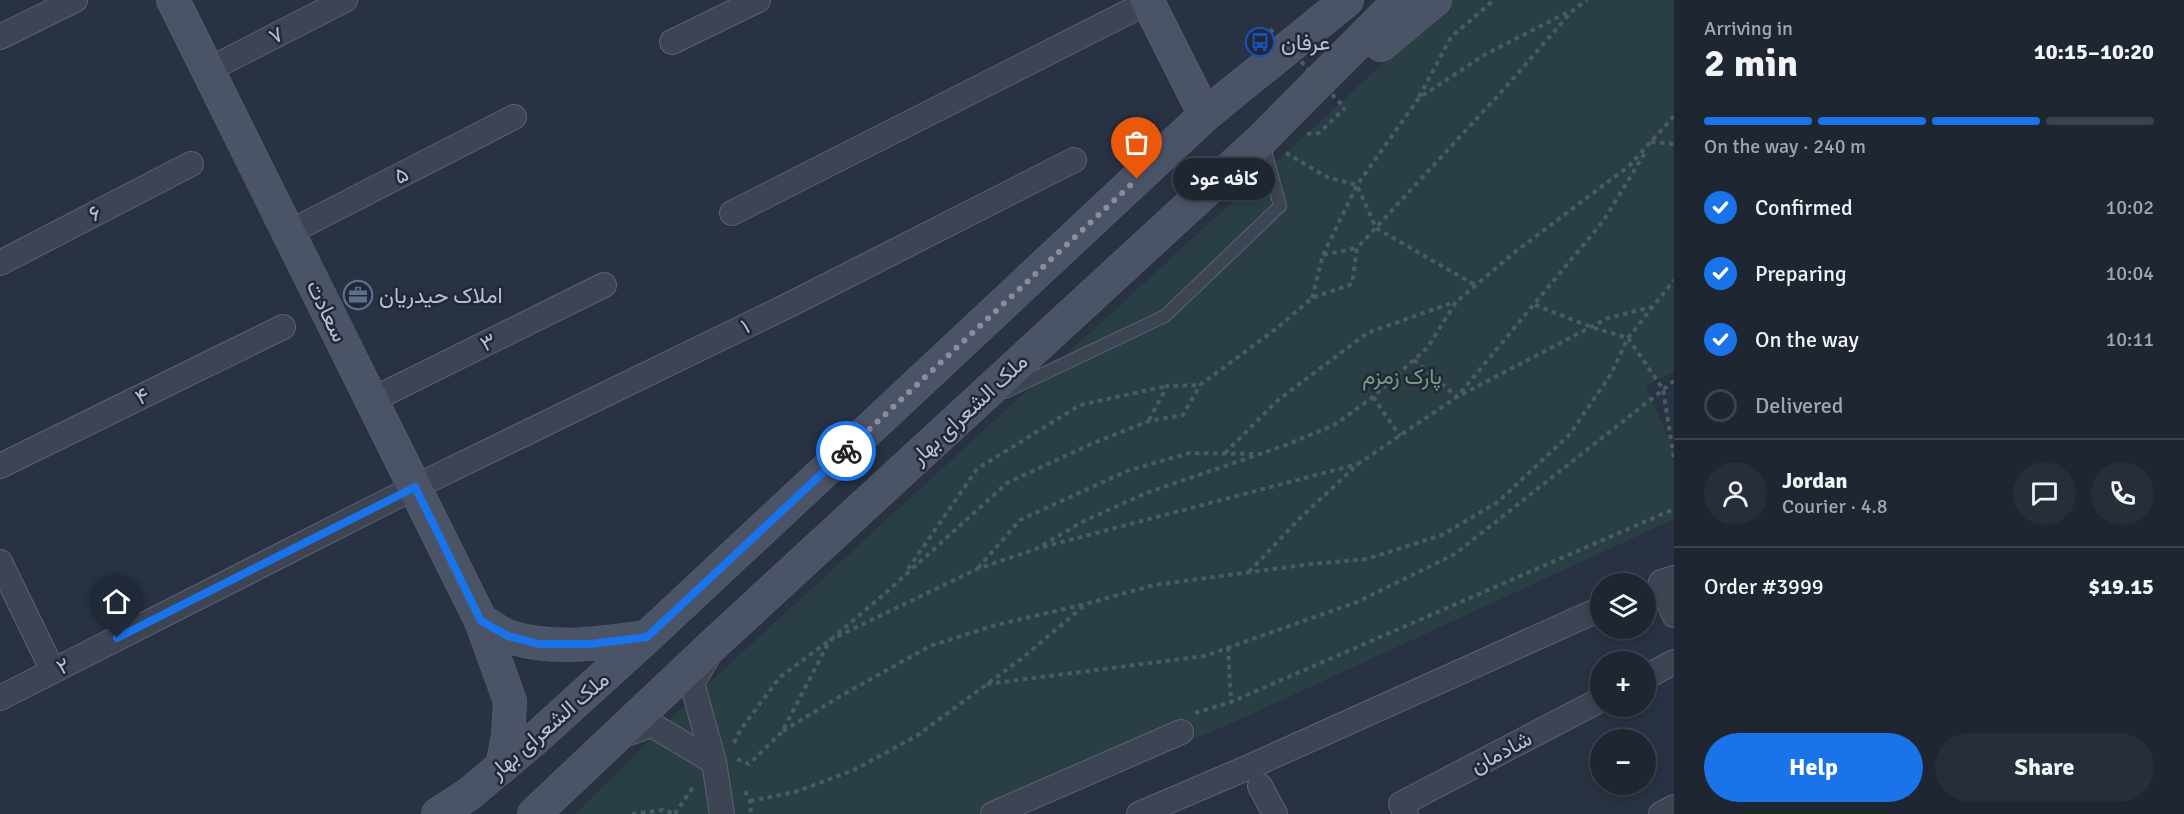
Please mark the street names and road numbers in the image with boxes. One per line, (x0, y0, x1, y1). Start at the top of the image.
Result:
street label: ۷ (264, 20, 288, 50)
street label: ۵ (389, 160, 413, 190)
street label: ۶ (84, 199, 106, 227)
street label: سعادت (301, 276, 353, 346)
street label: ۱ (736, 312, 754, 340)
street label: ۳ (476, 327, 500, 357)
street label: ملک الشعرای بهار (904, 348, 1033, 471)
street label: ۴ (130, 381, 154, 411)
street label: ۲ (52, 651, 74, 681)
street label: ملک الشعرای بهار (483, 666, 614, 785)
street label: شادمان (1466, 725, 1536, 779)

